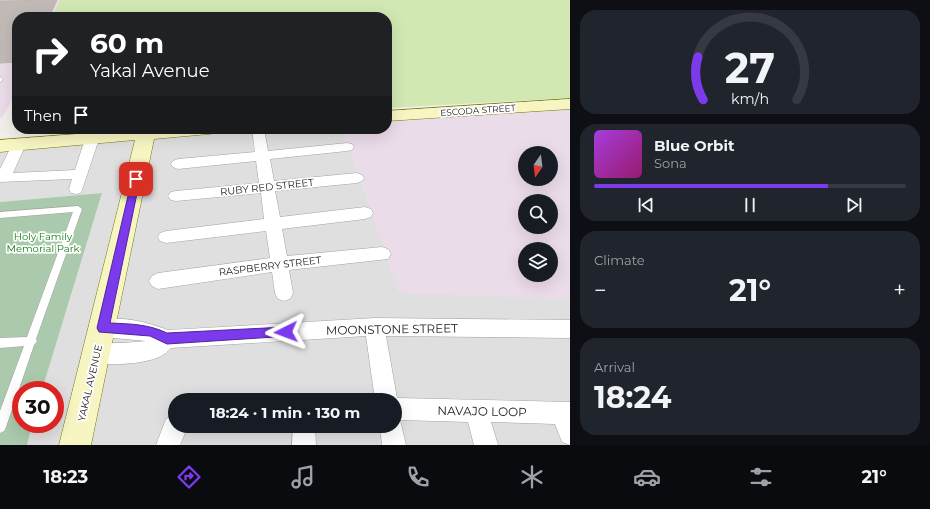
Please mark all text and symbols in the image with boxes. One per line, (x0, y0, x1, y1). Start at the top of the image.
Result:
text: 60 m (90, 26, 164, 60)
icon: right (24, 28, 76, 80)
text: 27 (725, 43, 775, 93)
text: Yakal Avenue (90, 60, 210, 82)
text: km/h (731, 90, 769, 108)
street label: ESCODA STREET (440, 102, 517, 118)
icon: arrive (70, 104, 92, 126)
text: Then (24, 106, 62, 125)
text: Blue Orbit (654, 136, 734, 155)
north arrow (518, 146, 558, 186)
map controls (518, 146, 558, 282)
text: Sona (654, 155, 687, 171)
pin (119, 162, 153, 196)
icon: arrive (125, 168, 147, 190)
street label: RUBY RED STREET (220, 176, 315, 198)
button: search (518, 194, 558, 234)
icon: previous (635, 194, 657, 216)
icon: pause (739, 194, 761, 216)
icon: next (843, 194, 865, 216)
park label: Holy Family Memorial Park (6, 230, 80, 255)
button: layers (518, 242, 558, 282)
text: Climate (594, 252, 645, 268)
street label: RASPBERRY STREET (218, 253, 322, 279)
text: 21° (729, 272, 771, 309)
text: − (594, 277, 607, 304)
text: + (893, 277, 906, 304)
position arrow (265, 311, 307, 353)
street label: MOONSTONE STREET (326, 320, 458, 338)
street label: YAKAL AVENUE (75, 343, 105, 423)
text: Arrival (594, 359, 635, 375)
text: 18:24 (594, 379, 671, 416)
speed limit sign: 30 (12, 381, 64, 433)
text: 18:24 · 1 min · 130 m (210, 403, 360, 422)
street label: NAVAJO LOOP (437, 403, 527, 419)
icon: directions (175, 463, 203, 491)
icon: music (289, 463, 317, 491)
icon: phone (404, 463, 432, 491)
icon: climate (518, 463, 546, 491)
icon: car (633, 463, 661, 491)
icon: filters (747, 463, 775, 491)
text: 18:23 (43, 466, 88, 488)
text: 21° (861, 466, 887, 488)

